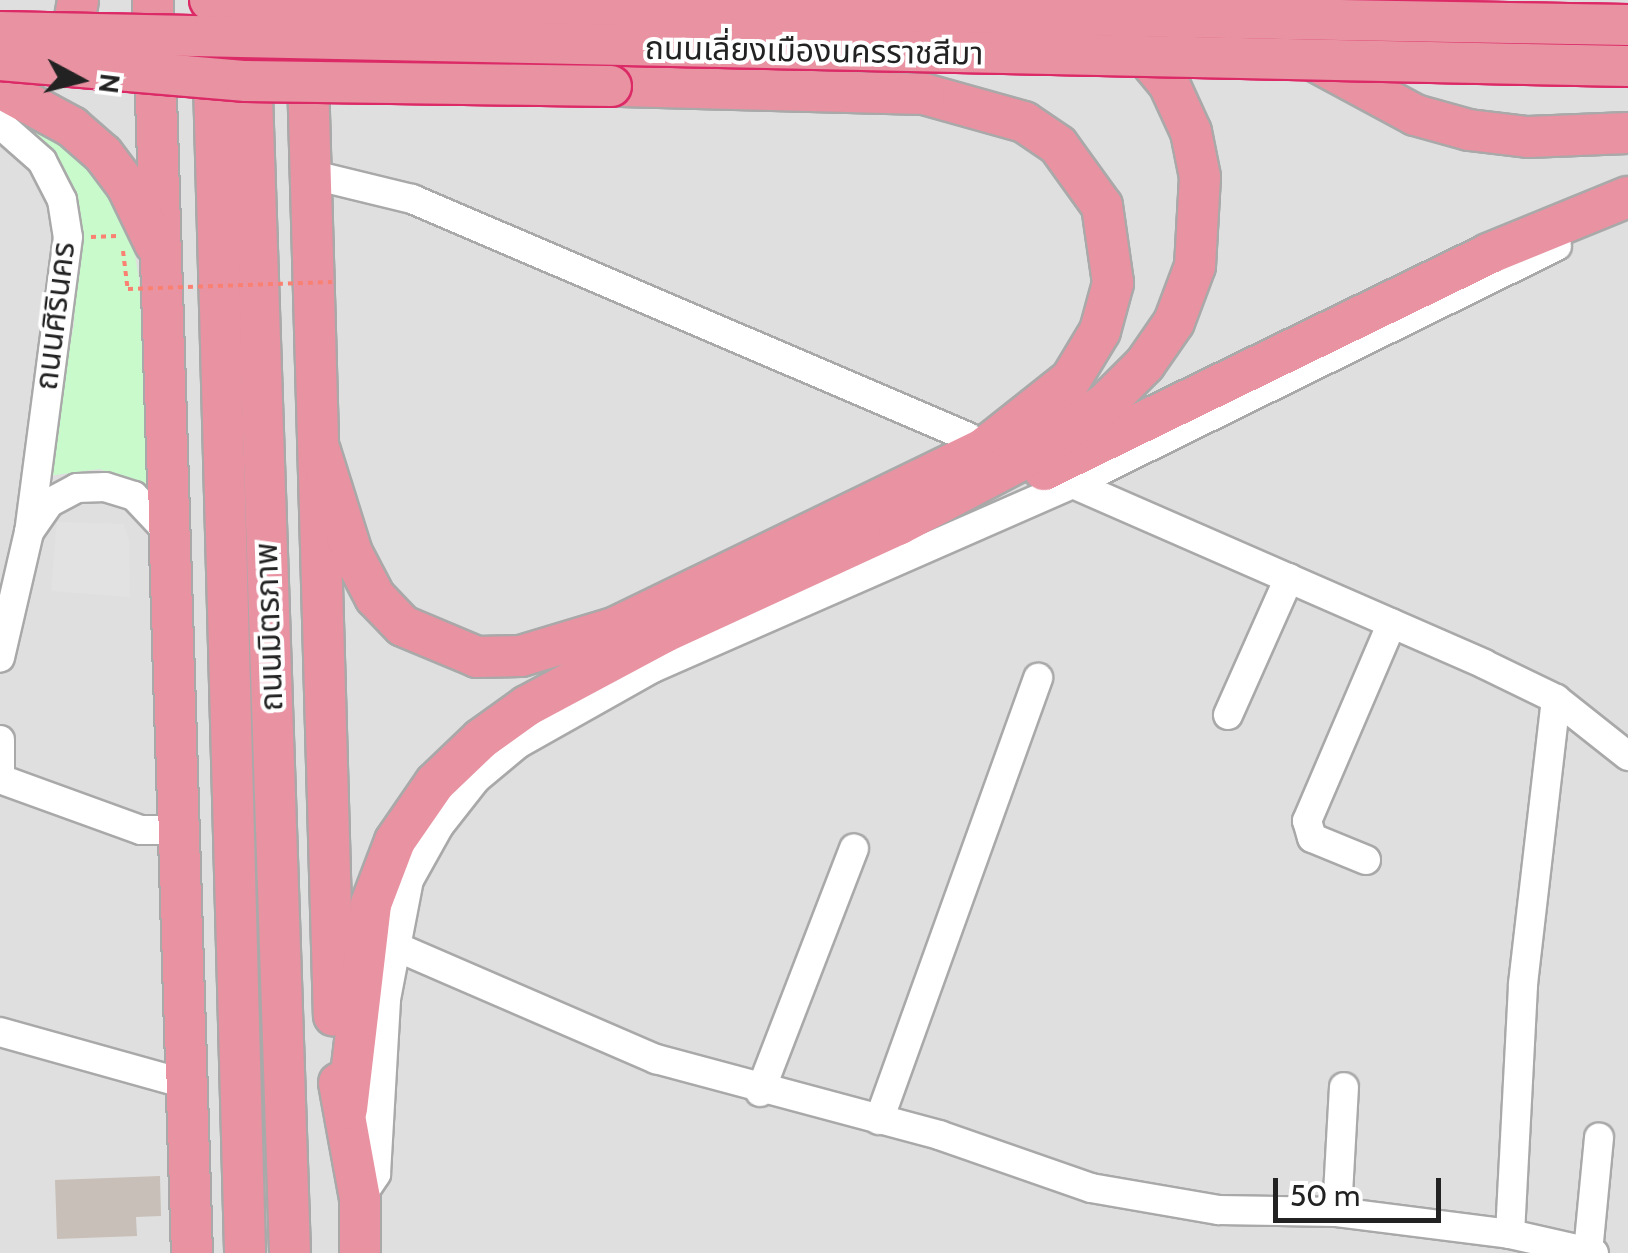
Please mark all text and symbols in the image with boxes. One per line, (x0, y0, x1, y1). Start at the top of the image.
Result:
street label: ถนนเลี่ยงเมืองนครราชสีมา (644, 29, 984, 73)
north arrow (30, 30, 130, 130)
text: N (92, 72, 128, 96)
street label: ถนนศิรินคร (27, 240, 83, 392)
street label: ถนนมิตรภาพ (247, 542, 291, 712)
scale bar (1278, 1158, 1446, 1220)
text: 50 m (1290, 1177, 1360, 1214)

